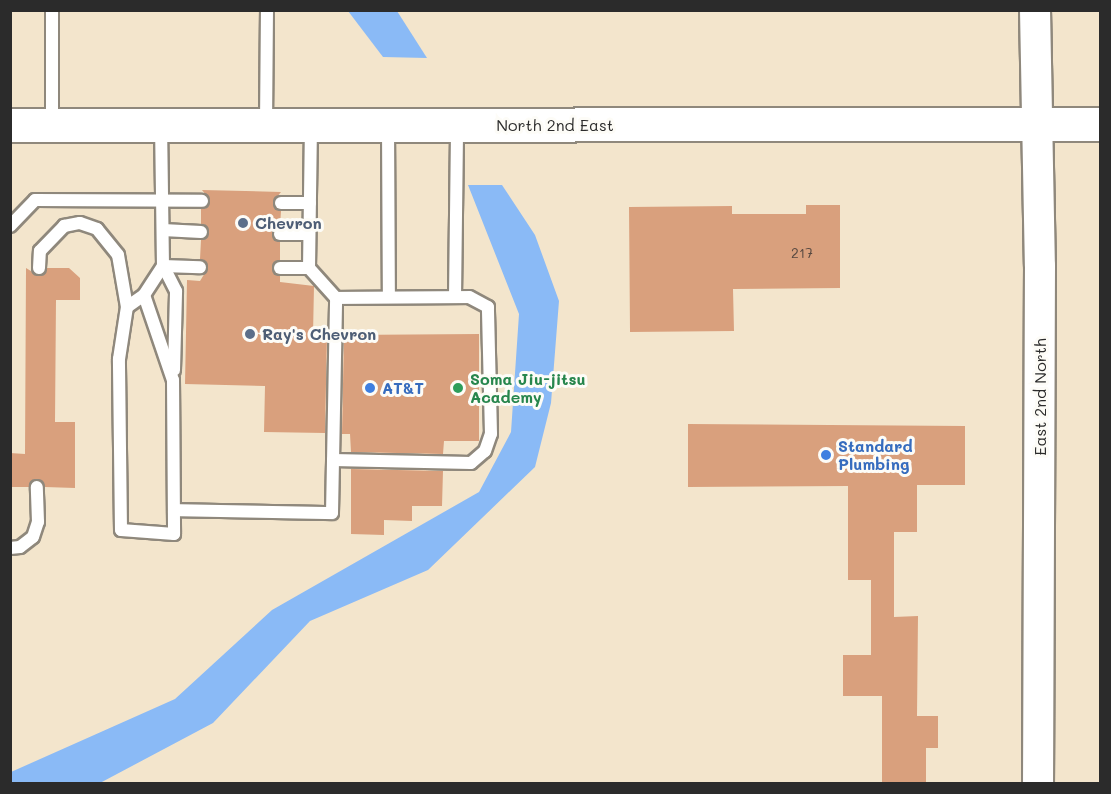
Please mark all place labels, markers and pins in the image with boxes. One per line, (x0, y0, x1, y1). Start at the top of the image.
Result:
place label: Chevron (255, 213, 322, 233)
marker: Chevron (236, 216, 250, 230)
place label: Ray's Chevron (262, 324, 376, 344)
marker: Ray's Chevron (243, 327, 257, 341)
place label: Soma Jiu-jitsu Academy (470, 369, 586, 407)
place label: AT&T (382, 378, 424, 398)
marker: AT&T (363, 381, 377, 395)
marker: Soma Jiu-jitsu Academy (451, 381, 465, 395)
place label: Standard Plumbing (838, 436, 913, 474)
marker: Standard Plumbing (819, 448, 833, 462)

